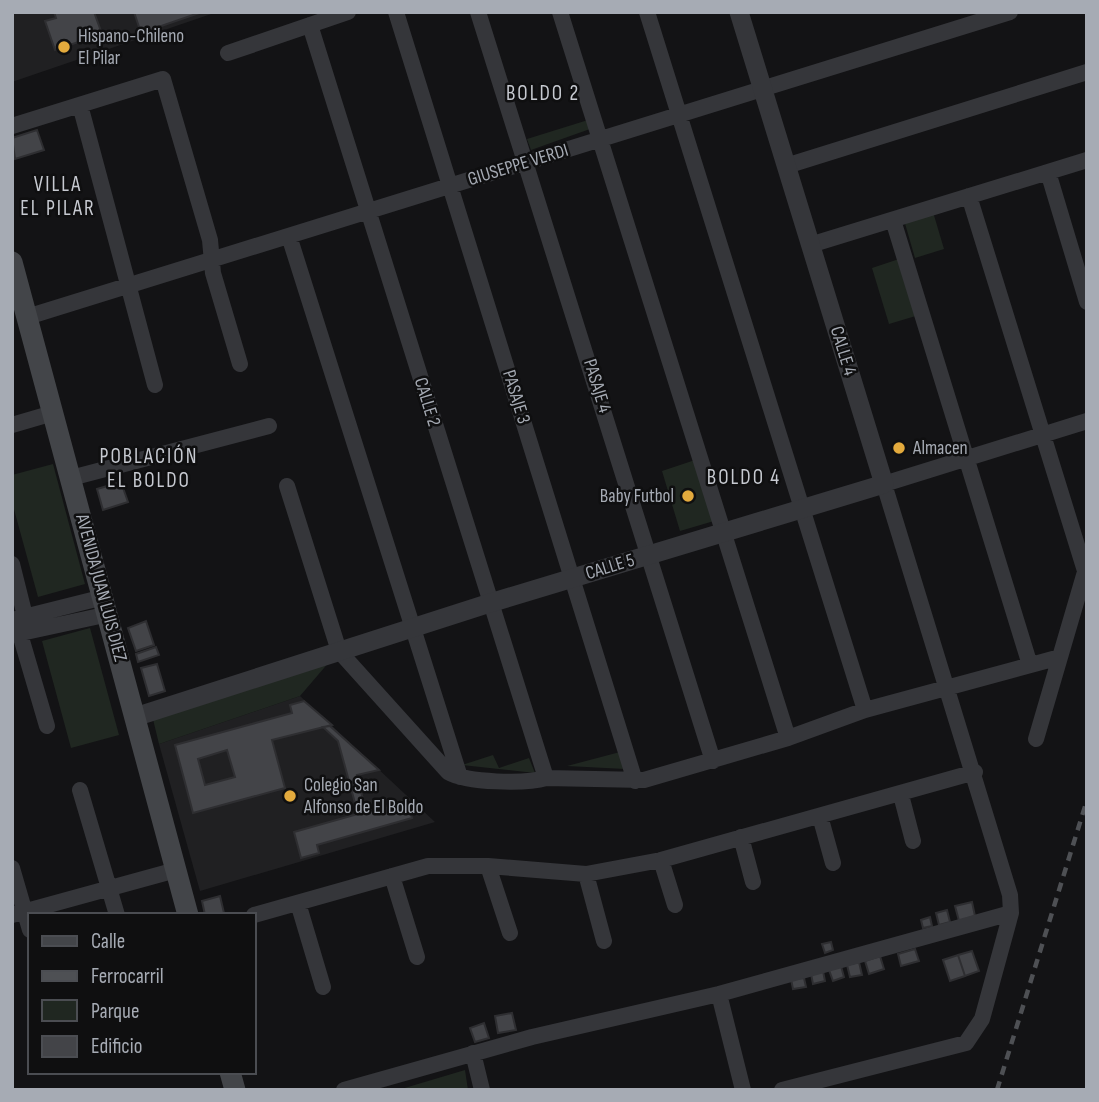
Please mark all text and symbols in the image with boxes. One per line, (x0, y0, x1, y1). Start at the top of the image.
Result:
place label: Hispano-Chileno El Pilar (78, 25, 184, 70)
marker: Hispano-Chileno El Pilar (56, 39, 72, 55)
district label: BOLDO 2 (506, 81, 580, 106)
street label: GIUSEPPE VERDI (465, 139, 571, 191)
district label: VILLA EL PILAR (20, 172, 96, 221)
street label: CALLE 4 (825, 324, 861, 378)
street label: PASAJE 4 (578, 356, 616, 416)
street label: PASAJE 3 (497, 367, 535, 427)
street label: CALLE 2 (409, 375, 445, 429)
place label: Almacen (912, 437, 968, 460)
marker: Almacen (891, 440, 907, 456)
district label: POBLACIÓN EL BOLDO (100, 444, 198, 493)
district label: BOLDO 4 (707, 465, 781, 490)
place label: Baby Futbol (600, 485, 674, 508)
marker: Baby Futbol (680, 488, 696, 504)
street label: AVENIDA JUAN LUIS DIEZ (70, 511, 132, 664)
street label: CALLE 5 (583, 549, 637, 585)
place label: Colegio San Alfonso de El Boldo (303, 774, 423, 819)
marker: Colegio San Alfonso de El Boldo (282, 788, 298, 804)
legend (28, 913, 256, 1074)
text: Calle (91, 929, 125, 954)
text: Ferrocarril (91, 964, 164, 989)
text: Parque (91, 999, 139, 1024)
text: Edificio (91, 1034, 142, 1059)

